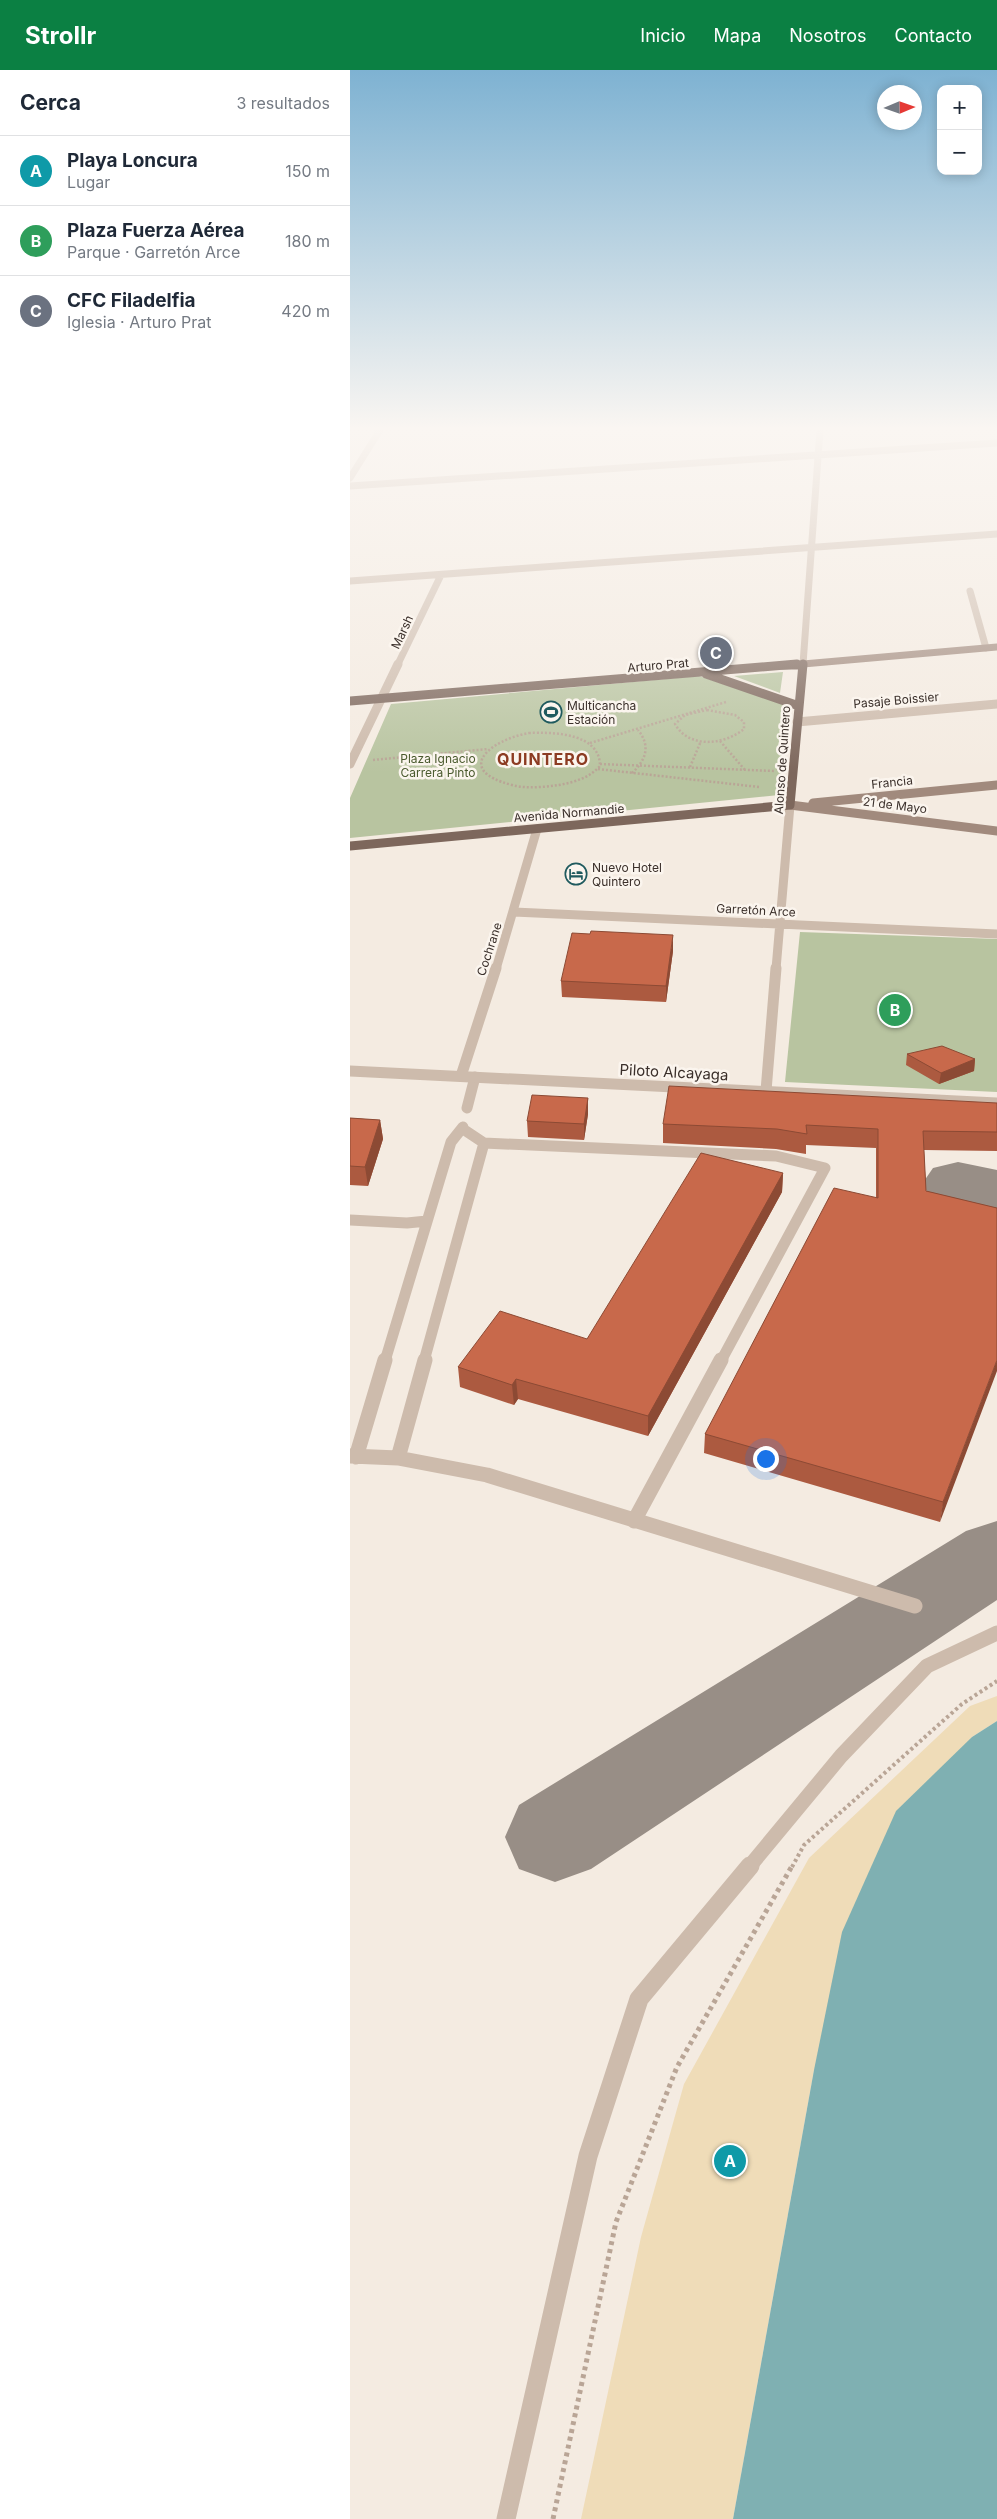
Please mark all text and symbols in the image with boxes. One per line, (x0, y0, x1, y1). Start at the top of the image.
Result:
text: Strollr (25, 21, 96, 50)
text: Inicio (640, 25, 686, 46)
text: Mapa (714, 25, 761, 46)
text: Nosotros (789, 25, 867, 46)
text: Contacto (895, 25, 972, 46)
north arrow (877, 85, 922, 130)
map controls (937, 85, 982, 175)
button: + (937, 85, 982, 130)
text: Cerca (20, 90, 81, 115)
text: 3 resultados (236, 93, 330, 113)
button: − (937, 130, 982, 175)
text: Playa Loncura (67, 149, 198, 172)
text: A (30, 161, 42, 181)
text: 150 m (285, 161, 330, 181)
text: Lugar (67, 172, 110, 192)
text: Plaza Fuerza Aérea (67, 219, 245, 242)
text: B (31, 231, 41, 251)
text: 180 m (285, 231, 330, 251)
text: Parque · Garretón Arce (67, 242, 240, 262)
text: CFC Filadelfia (67, 289, 196, 312)
text: C (30, 301, 42, 321)
text: 420 m (281, 301, 330, 321)
text: Iglesia · Arturo Prat (67, 312, 212, 332)
street label: Marsh (388, 613, 416, 651)
pin: C (700, 634, 732, 672)
street label: Arturo Prat (627, 655, 689, 675)
street label: Pasaje Boissier (853, 689, 940, 711)
place label: Multicancha Estación (567, 698, 636, 727)
sports icon: Multicancha Estación (539, 700, 563, 724)
street label: Alonso de Quintero (771, 705, 793, 815)
district label: QUINTERO (497, 749, 589, 769)
park label: Plaza Ignacio Carrera Pinto (400, 751, 476, 780)
street label: Francia (871, 772, 913, 792)
street label: 21 de Mayo (862, 794, 928, 816)
street label: Avenida Normandie (513, 801, 625, 825)
place label: Nuevo Hotel Quintero (592, 860, 662, 889)
hotel icon: Nuevo Hotel Quintero (564, 862, 588, 886)
street label: Garretón Arce (716, 900, 796, 920)
street label: Cochrane (473, 920, 505, 978)
pin: B (879, 991, 911, 1029)
street label: Piloto Alcayaga (619, 1060, 729, 1084)
your location (753, 1446, 779, 1472)
pin: A (714, 2142, 746, 2180)

